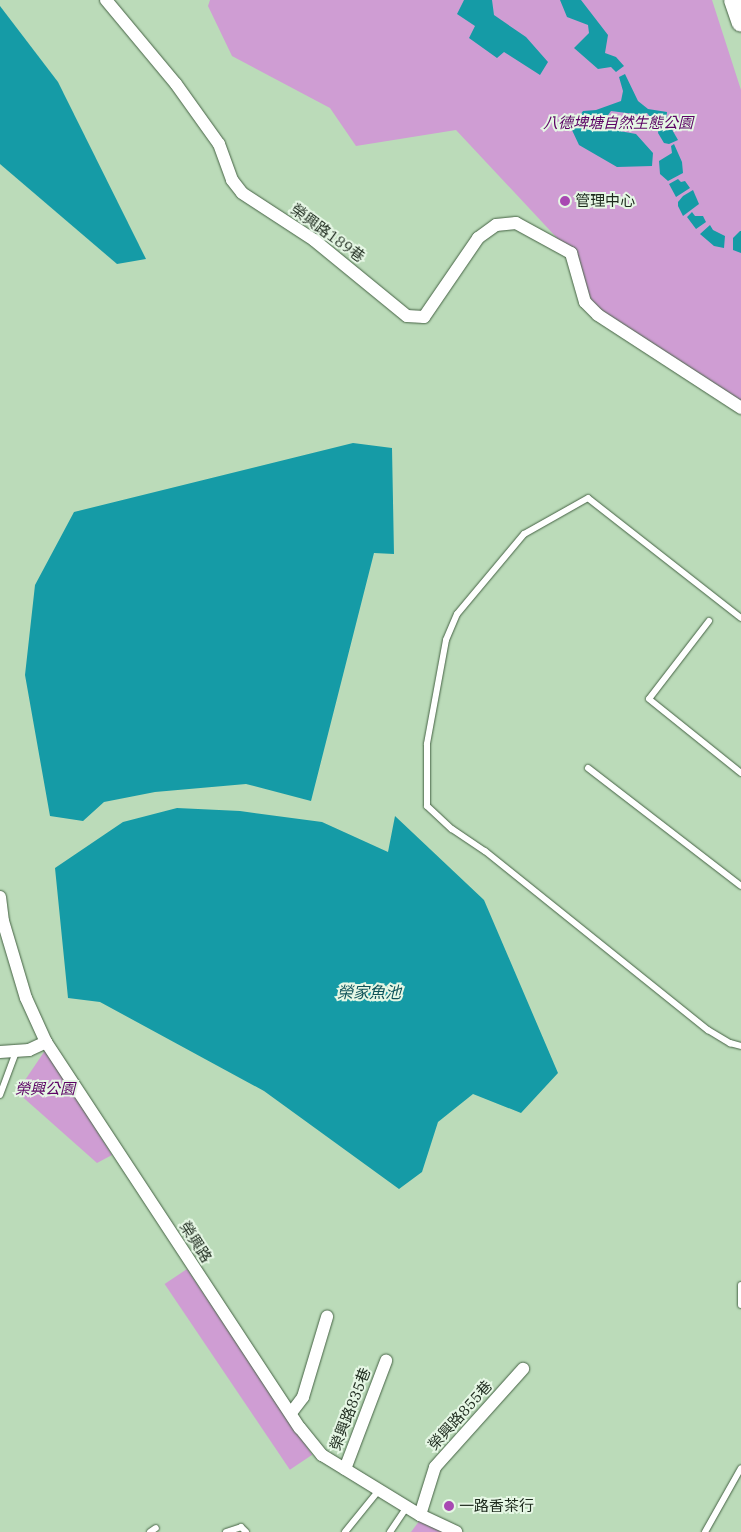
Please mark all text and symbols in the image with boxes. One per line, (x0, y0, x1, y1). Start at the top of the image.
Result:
park label: 八德埤塘自然生態公園 (543, 114, 693, 132)
place label: 管理中心 (575, 192, 635, 210)
marker: 管理中心 (559, 195, 571, 207)
street label: 榮興路189巷 (288, 200, 368, 266)
water label: 榮家魚池 (337, 982, 401, 1002)
park label: 榮興公園 (15, 1080, 75, 1098)
street label: 榮興路 (176, 1218, 216, 1266)
street label: 榮興路835巷 (326, 1365, 374, 1453)
street label: 榮興路855巷 (424, 1377, 496, 1453)
place label: 一路香茶行 (459, 1497, 534, 1515)
marker: 一路香茶行 (443, 1500, 455, 1512)

